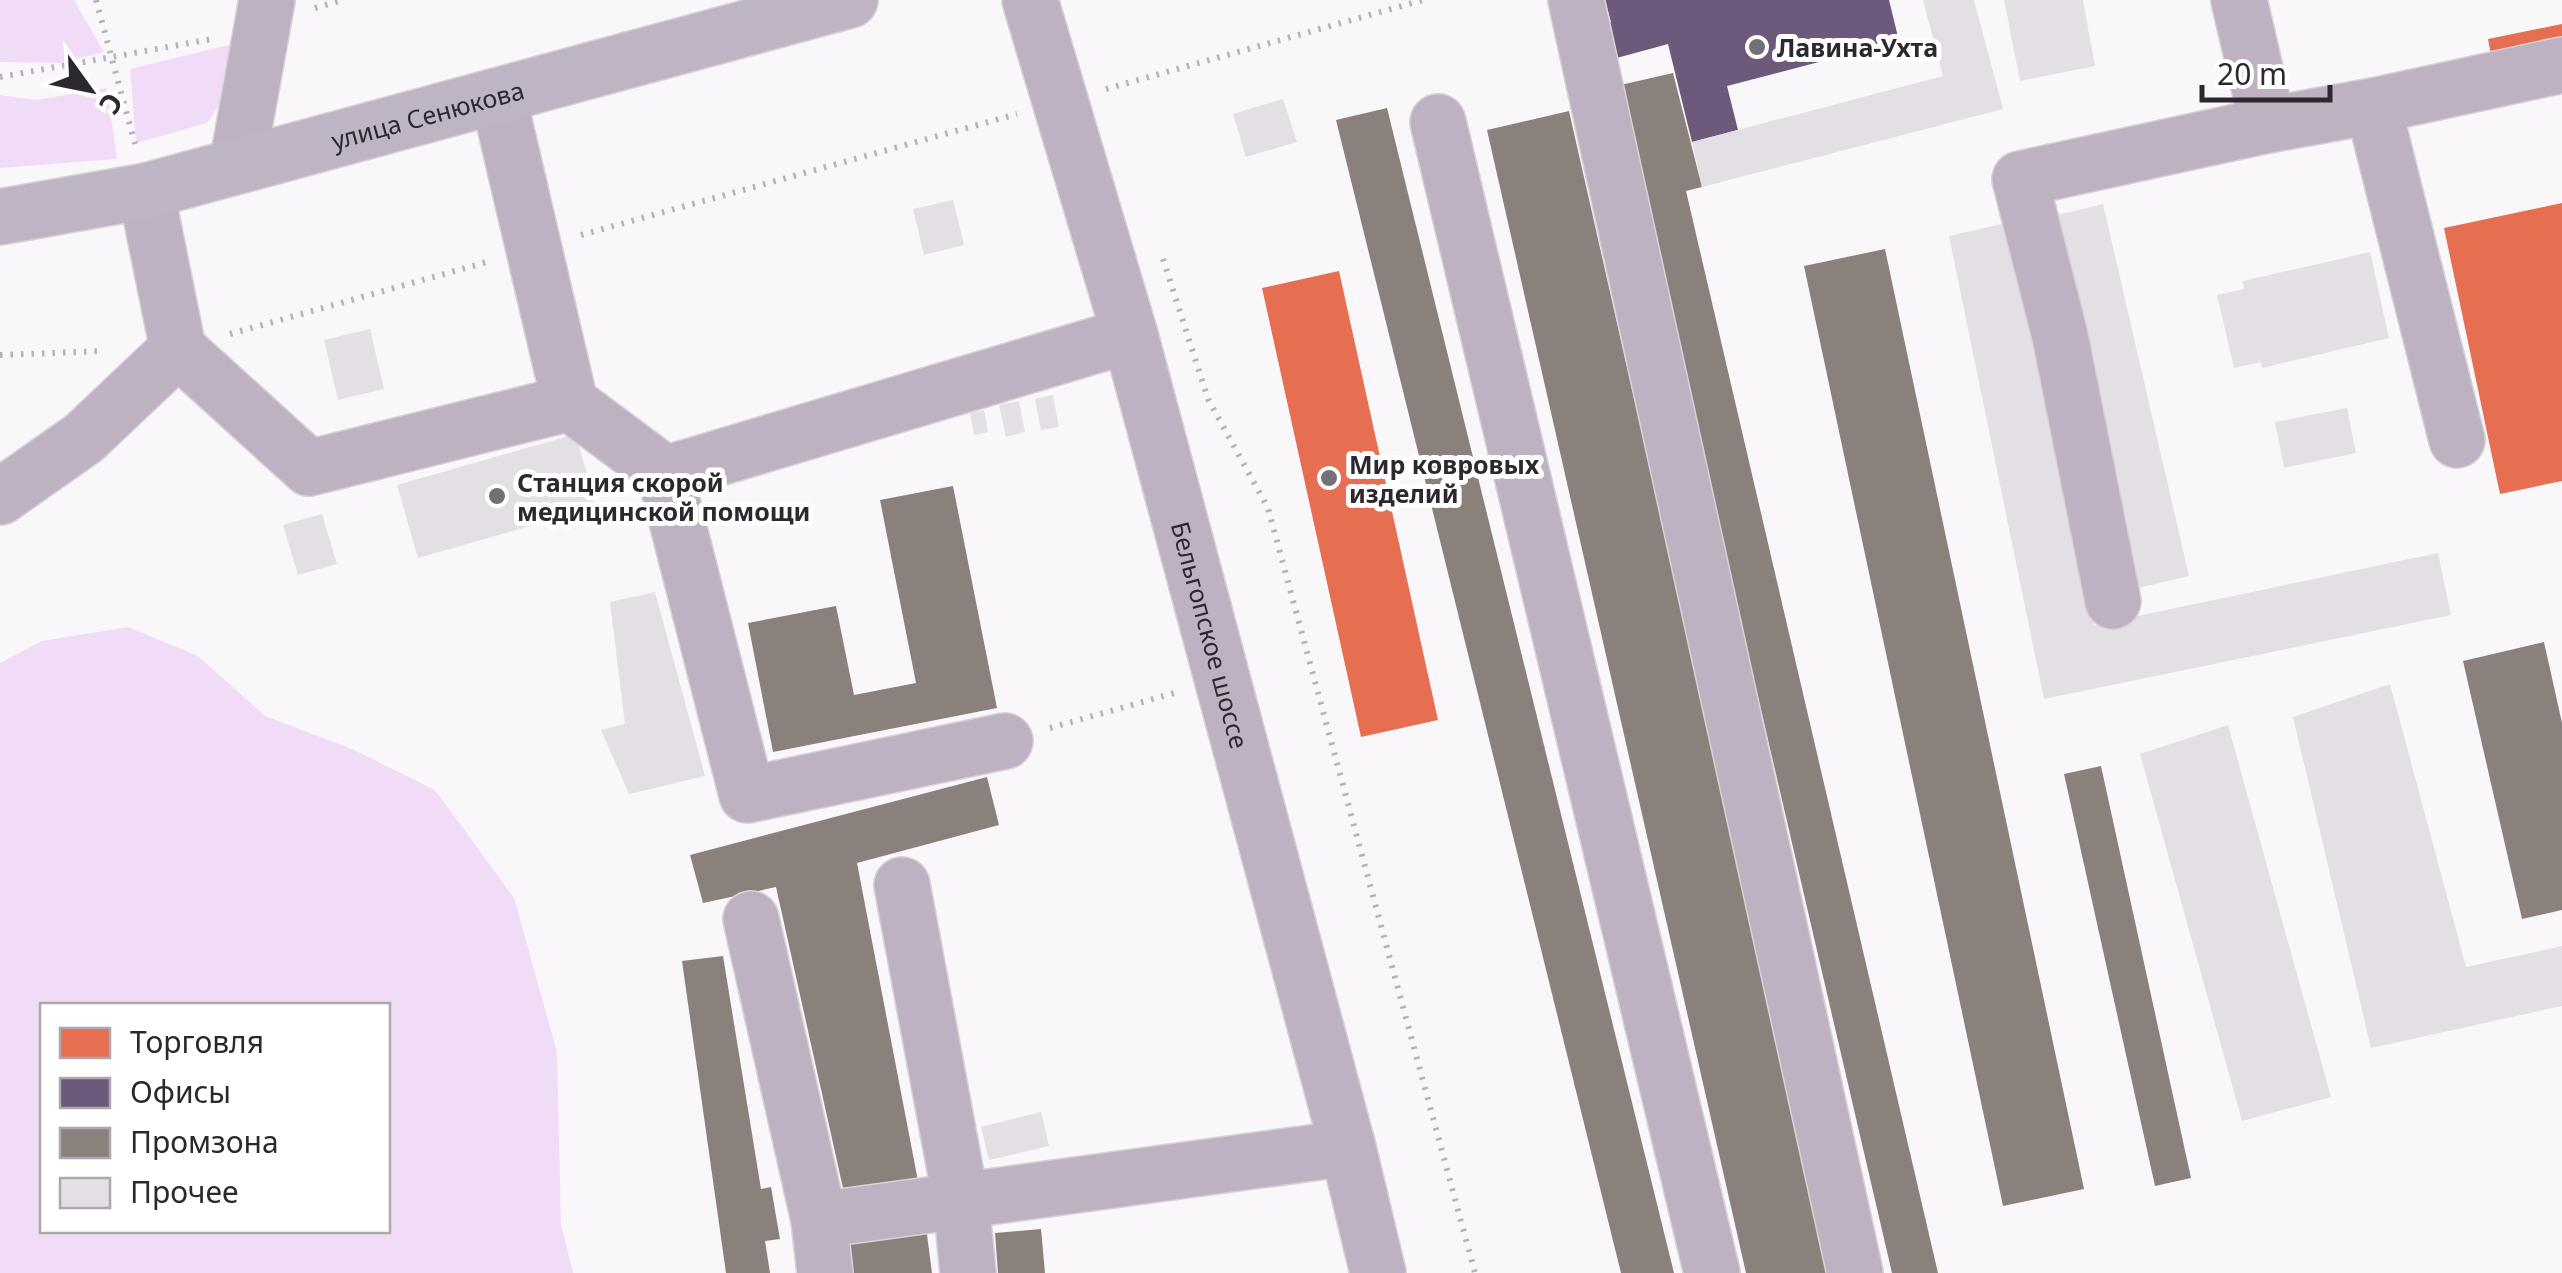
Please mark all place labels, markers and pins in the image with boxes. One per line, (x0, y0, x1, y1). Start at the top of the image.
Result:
place label: Лавина-Ухта (1777, 30, 1938, 64)
marker: Лавина-Ухта (1746, 36, 1768, 58)
place label: Мир ковровых изделий (1349, 447, 1540, 510)
place label: Станция скорой медицинской помощи (517, 465, 810, 528)
marker: Мир ковровых изделий (1318, 467, 1340, 489)
marker: Станция скорой медицинской помощи (486, 485, 508, 507)

